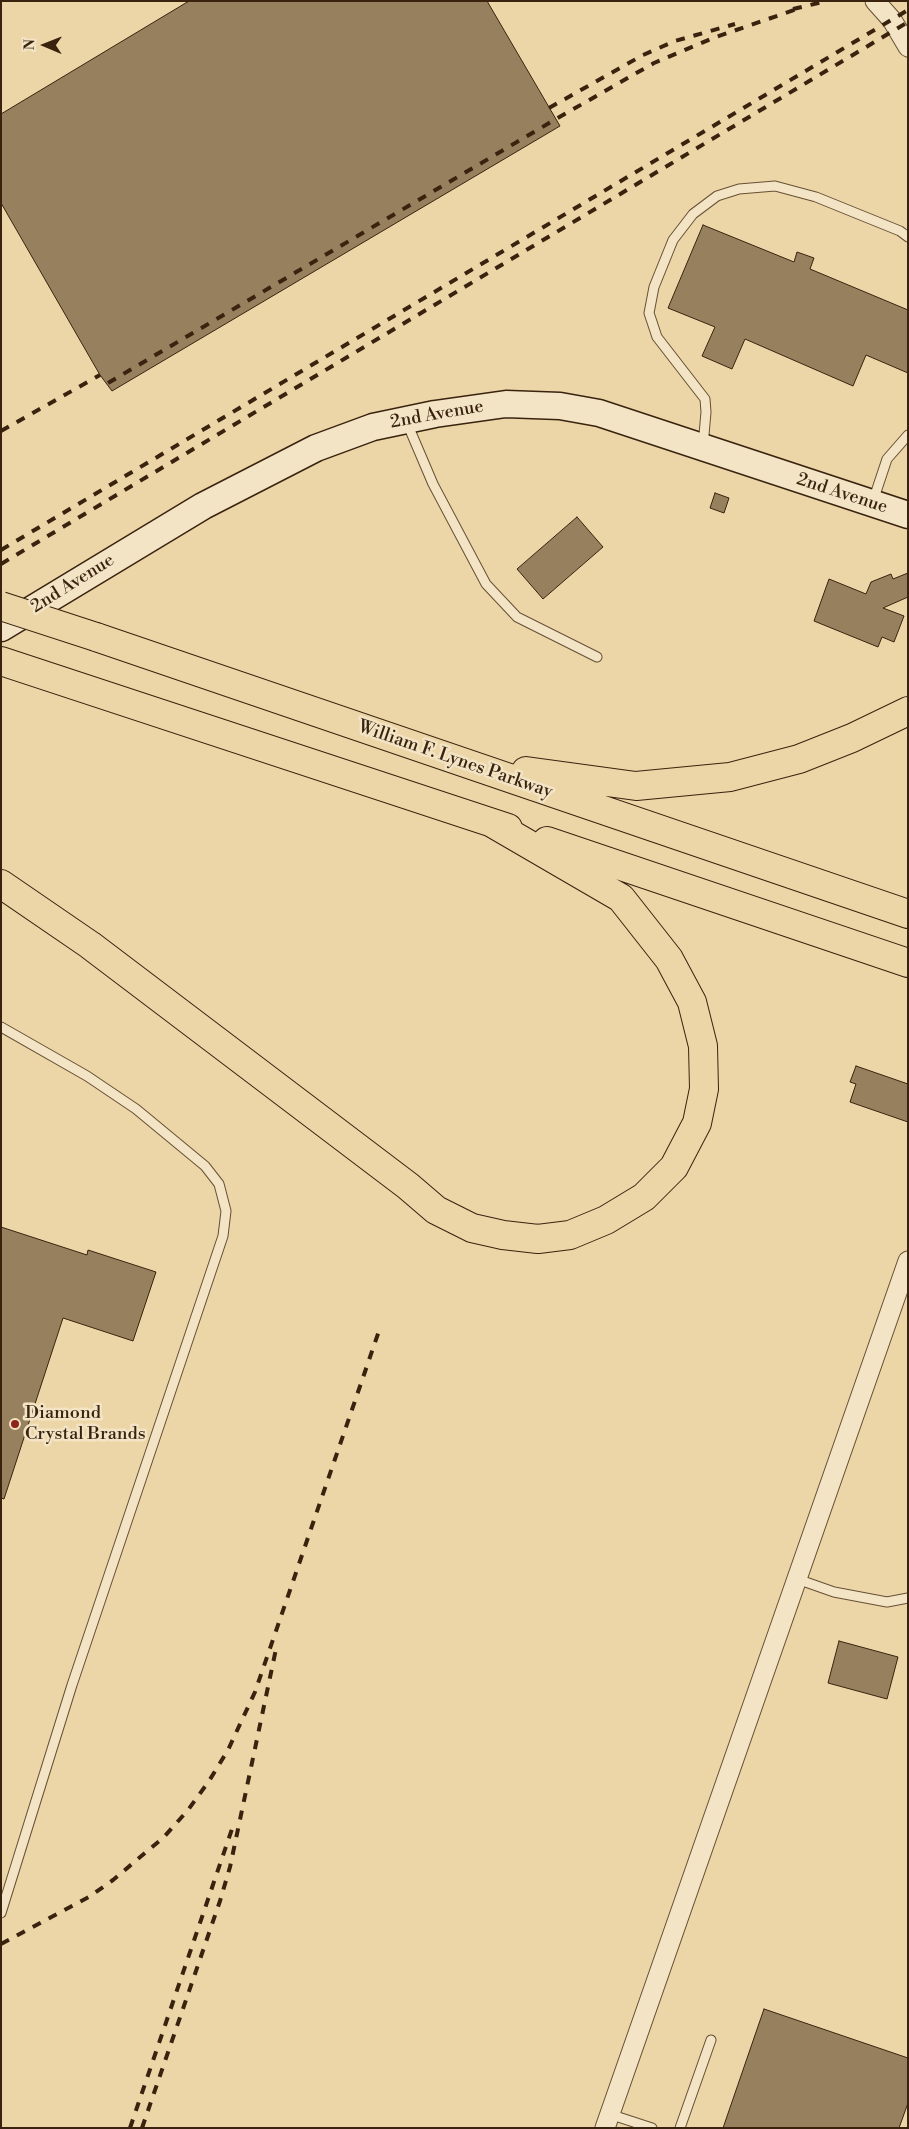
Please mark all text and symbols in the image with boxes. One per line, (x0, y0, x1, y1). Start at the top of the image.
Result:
north arrow (20, 20, 70, 70)
text: N (21, 39, 39, 50)
street label: 2nd Avenue (389, 396, 485, 434)
street label: 2nd Avenue (794, 469, 890, 519)
street label: 2nd Avenue (27, 550, 119, 618)
street label: William F. Lynes Parkway (355, 717, 555, 803)
place label: Diamond Crystal Brands (25, 1403, 146, 1446)
marker: Diamond Crystal Brands (9, 1418, 21, 1430)

